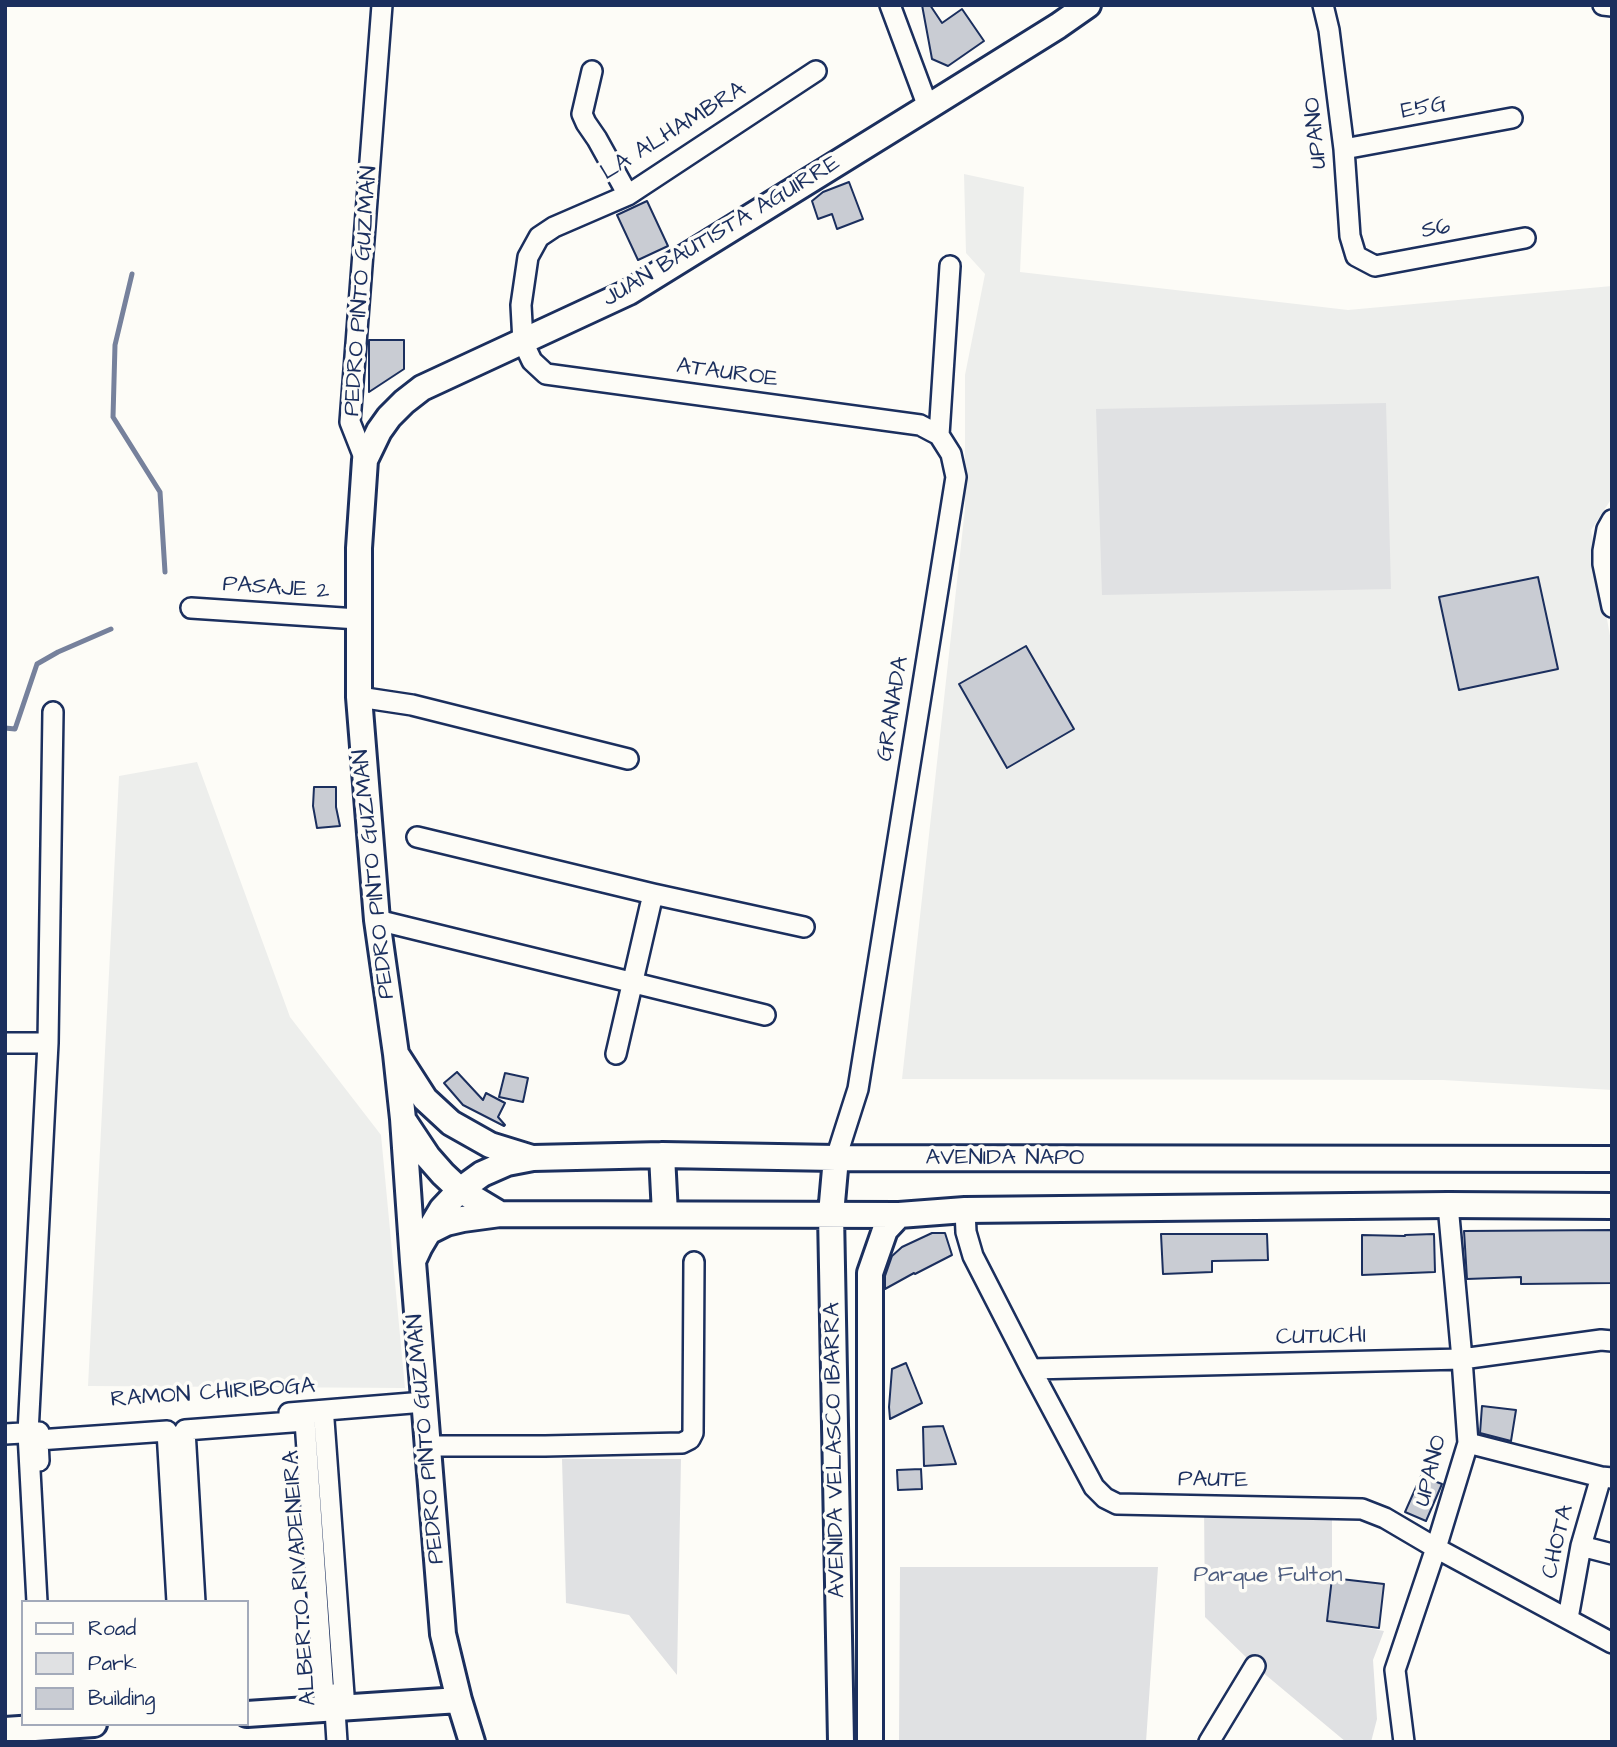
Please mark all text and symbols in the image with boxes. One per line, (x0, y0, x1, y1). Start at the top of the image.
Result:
street label: LA ALHAMBRA (596, 76, 752, 188)
street label: E5G (1399, 91, 1449, 127)
street label: UPANO (1300, 96, 1334, 170)
street label: JUAN BAUTISTA AGUIRRE (598, 150, 846, 314)
street label: PEDRO PINTO GUZMAN (339, 165, 385, 417)
street label: S6 (1419, 214, 1453, 246)
street label: ATAUROE (675, 353, 779, 395)
street label: PASAJE 2 (222, 571, 330, 607)
street label: GRANADA (872, 655, 916, 763)
street label: PEDRO PINTO GUZMAN (348, 748, 402, 1000)
street label: AVENIDA NAPO (926, 1145, 1084, 1173)
street label: AVENIDA VELASCO IBARRA (820, 1302, 852, 1598)
street label: PEDRO PINTO GUZMAN (402, 1313, 452, 1565)
street label: CUTUCHI (1276, 1323, 1366, 1353)
street label: RAMON CHIRIBOGA (110, 1373, 316, 1415)
street label: UPANO (1410, 1433, 1454, 1509)
street label: ALBERTO RIVADENEIRA (278, 1449, 324, 1707)
street label: PAUTE (1178, 1467, 1248, 1495)
street label: CHOTA (1537, 1503, 1581, 1581)
park label: Parque Fulton (1193, 1562, 1343, 1590)
legend (21, 1600, 248, 1726)
text: Road (88, 1614, 136, 1643)
text: Park (88, 1649, 137, 1678)
text: Building (88, 1684, 155, 1713)

